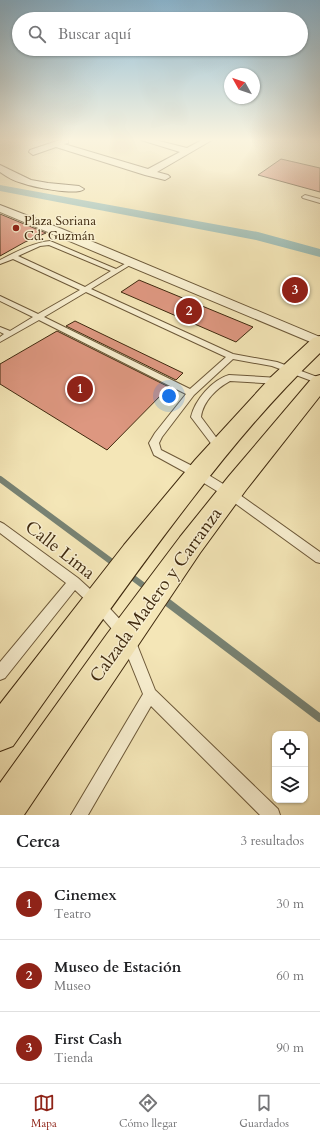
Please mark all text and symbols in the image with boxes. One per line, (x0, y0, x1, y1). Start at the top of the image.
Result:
search box (12, 12, 308, 56)
icon: search (26, 23, 48, 45)
text: Buscar aquí (58, 24, 131, 44)
north arrow (224, 68, 260, 104)
place label: Plaza Soriana Cd. Guzmán (24, 212, 96, 245)
marker: Plaza Soriana Cd. Guzmán (11, 223, 21, 233)
pin: 3 (282, 275, 308, 305)
pin: 2 (176, 296, 202, 326)
pin: 1 (67, 374, 93, 404)
your location (159, 386, 179, 406)
street label: Calzada Madero y Carranza (84, 502, 228, 688)
street label: Calle Lima (20, 515, 100, 585)
map controls (272, 731, 308, 803)
button: locate (272, 731, 308, 767)
button: layers (272, 767, 308, 803)
text: Cerca (16, 830, 60, 853)
text: 3 resultados (240, 832, 304, 850)
text: Cinemex (54, 885, 117, 905)
text: 1 (26, 895, 32, 913)
text: 30 m (276, 895, 304, 913)
text: Teatro (54, 905, 91, 923)
text: Museo de Estación (54, 957, 181, 977)
text: 2 (26, 967, 32, 985)
text: 60 m (276, 967, 304, 985)
text: Museo (54, 977, 91, 995)
text: First Cash (54, 1029, 122, 1049)
text: 3 (26, 1039, 32, 1057)
text: 90 m (276, 1039, 304, 1057)
text: Tienda (54, 1049, 93, 1067)
tab: Mapa (31, 1092, 57, 1131)
tab: Cómo llegar (119, 1092, 177, 1131)
tab: Guardados (239, 1092, 289, 1131)

